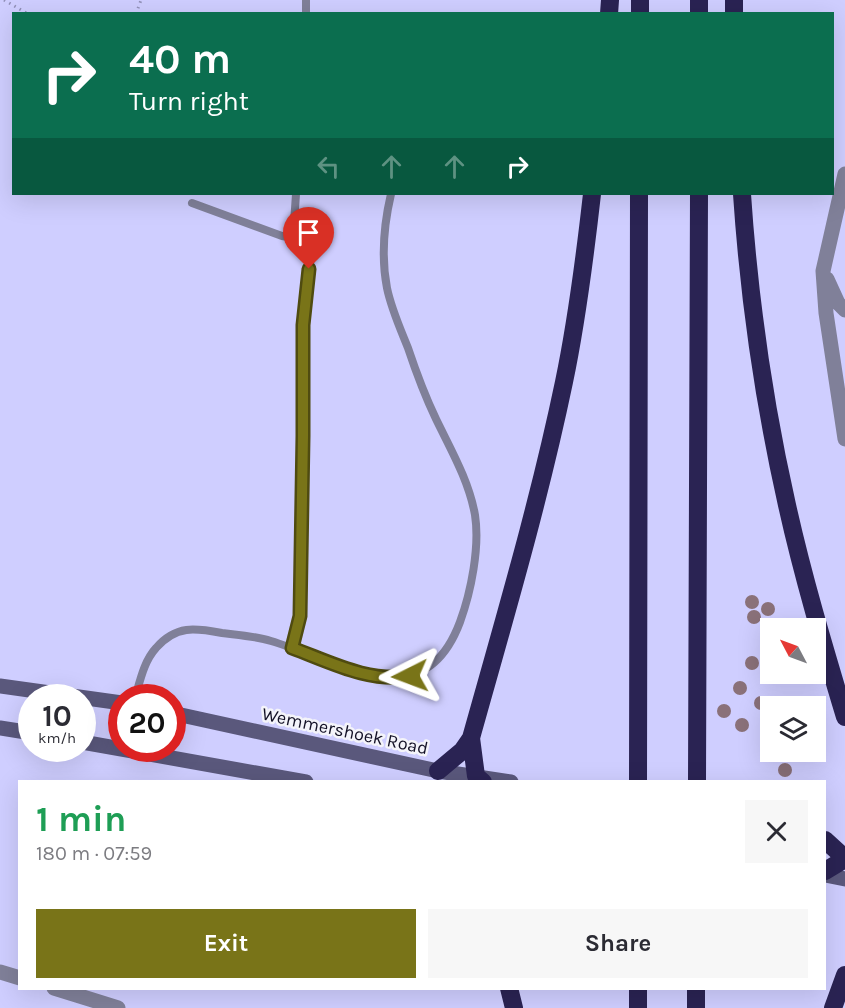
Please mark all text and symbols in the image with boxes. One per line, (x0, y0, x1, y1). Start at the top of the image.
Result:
text: 40 m (129, 34, 231, 84)
icon: right (30, 36, 108, 114)
text: Turn right (129, 85, 249, 117)
icon: left (312, 150, 345, 183)
icon: ahead (375, 150, 408, 183)
icon: ahead (438, 150, 471, 183)
icon: right (501, 150, 534, 183)
pin (283, 207, 334, 269)
icon: arrive (292, 216, 325, 249)
north arrow (760, 618, 826, 684)
map controls (760, 618, 826, 762)
position arrow (378, 644, 442, 708)
speed limit sign: 20 (108, 684, 186, 762)
button: layers (760, 696, 826, 762)
text: 10 (42, 698, 72, 734)
street label: Wemmershoek Road (260, 703, 430, 759)
text: km/h (38, 729, 76, 747)
text: 1 min (36, 798, 126, 840)
button: close (745, 800, 808, 863)
text: 180 m · 07:59 (36, 842, 152, 865)
button: Exit (36, 909, 416, 978)
button: Share (428, 909, 808, 978)

